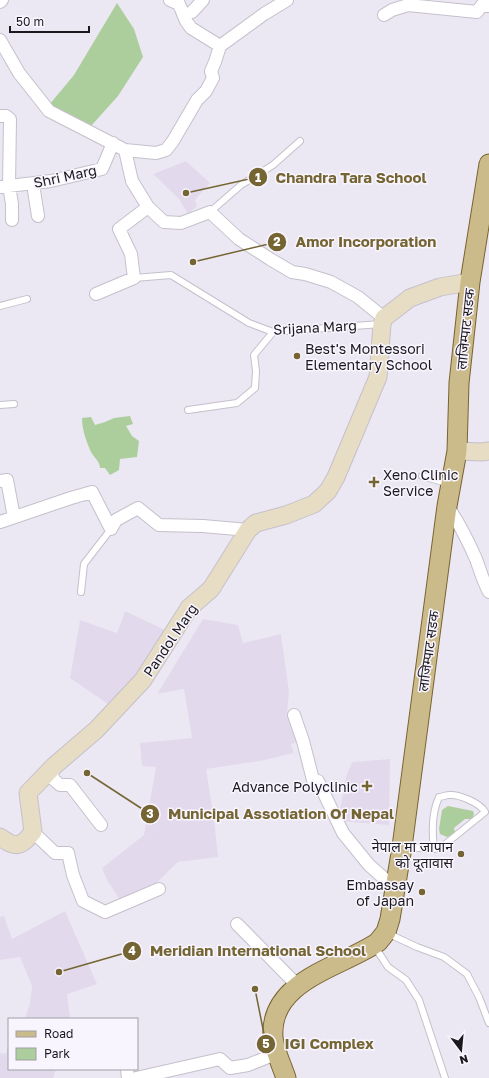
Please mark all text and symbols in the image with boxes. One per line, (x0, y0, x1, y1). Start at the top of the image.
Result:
scale bar (10, 8, 89, 34)
text: 50 m (16, 14, 44, 29)
street label: Shri Marg (32, 161, 98, 191)
callout: Chandra Tara School (248, 164, 434, 191)
text: Chandra Tara School (276, 168, 426, 186)
text: 1 (255, 170, 261, 185)
callout: Amor Incorporation (267, 228, 444, 255)
text: Amor Incorporation (296, 232, 436, 250)
text: 2 (273, 234, 281, 249)
street label: लाजिम्पाट सडक (452, 287, 478, 370)
street label: Srijana Marg (273, 316, 357, 338)
place label: Best's Montessori Elementary School (305, 340, 432, 373)
marker: Best's Montessori Elementary School (292, 351, 302, 361)
place label: Xeno Clinic Service (383, 466, 459, 499)
marker: Xeno Clinic Service (368, 476, 380, 488)
street label: Pandol Marg (139, 600, 201, 680)
street label: लाजिम्पाट सडक (414, 609, 442, 693)
place label: Advance Polyclinic (232, 778, 358, 795)
marker: Advance Polyclinic (361, 780, 373, 792)
callout: Municipal Assotiation Of Nepal (140, 801, 402, 828)
text: Municipal Assotiation Of Nepal (168, 804, 394, 822)
text: 3 (146, 806, 154, 821)
place label: नेपाल मा जापान को दूतावास (372, 838, 454, 873)
marker: नेपाल मा जापान को दूतावास (456, 849, 466, 859)
place label: Embassay of Japan (346, 876, 414, 909)
marker: Embassay of Japan (417, 887, 427, 897)
callout: Meridian International School (122, 937, 374, 964)
text: Meridian International School (150, 941, 366, 959)
text: 4 (128, 943, 136, 958)
legend (8, 1018, 138, 1070)
text: Road (44, 1026, 73, 1041)
north arrow (441, 1030, 481, 1070)
callout: IGI Complex (256, 1031, 381, 1058)
text: IGI Complex (284, 1034, 374, 1052)
text: 5 (262, 1036, 270, 1051)
text: Park (44, 1046, 70, 1061)
text: N (458, 1053, 470, 1067)

